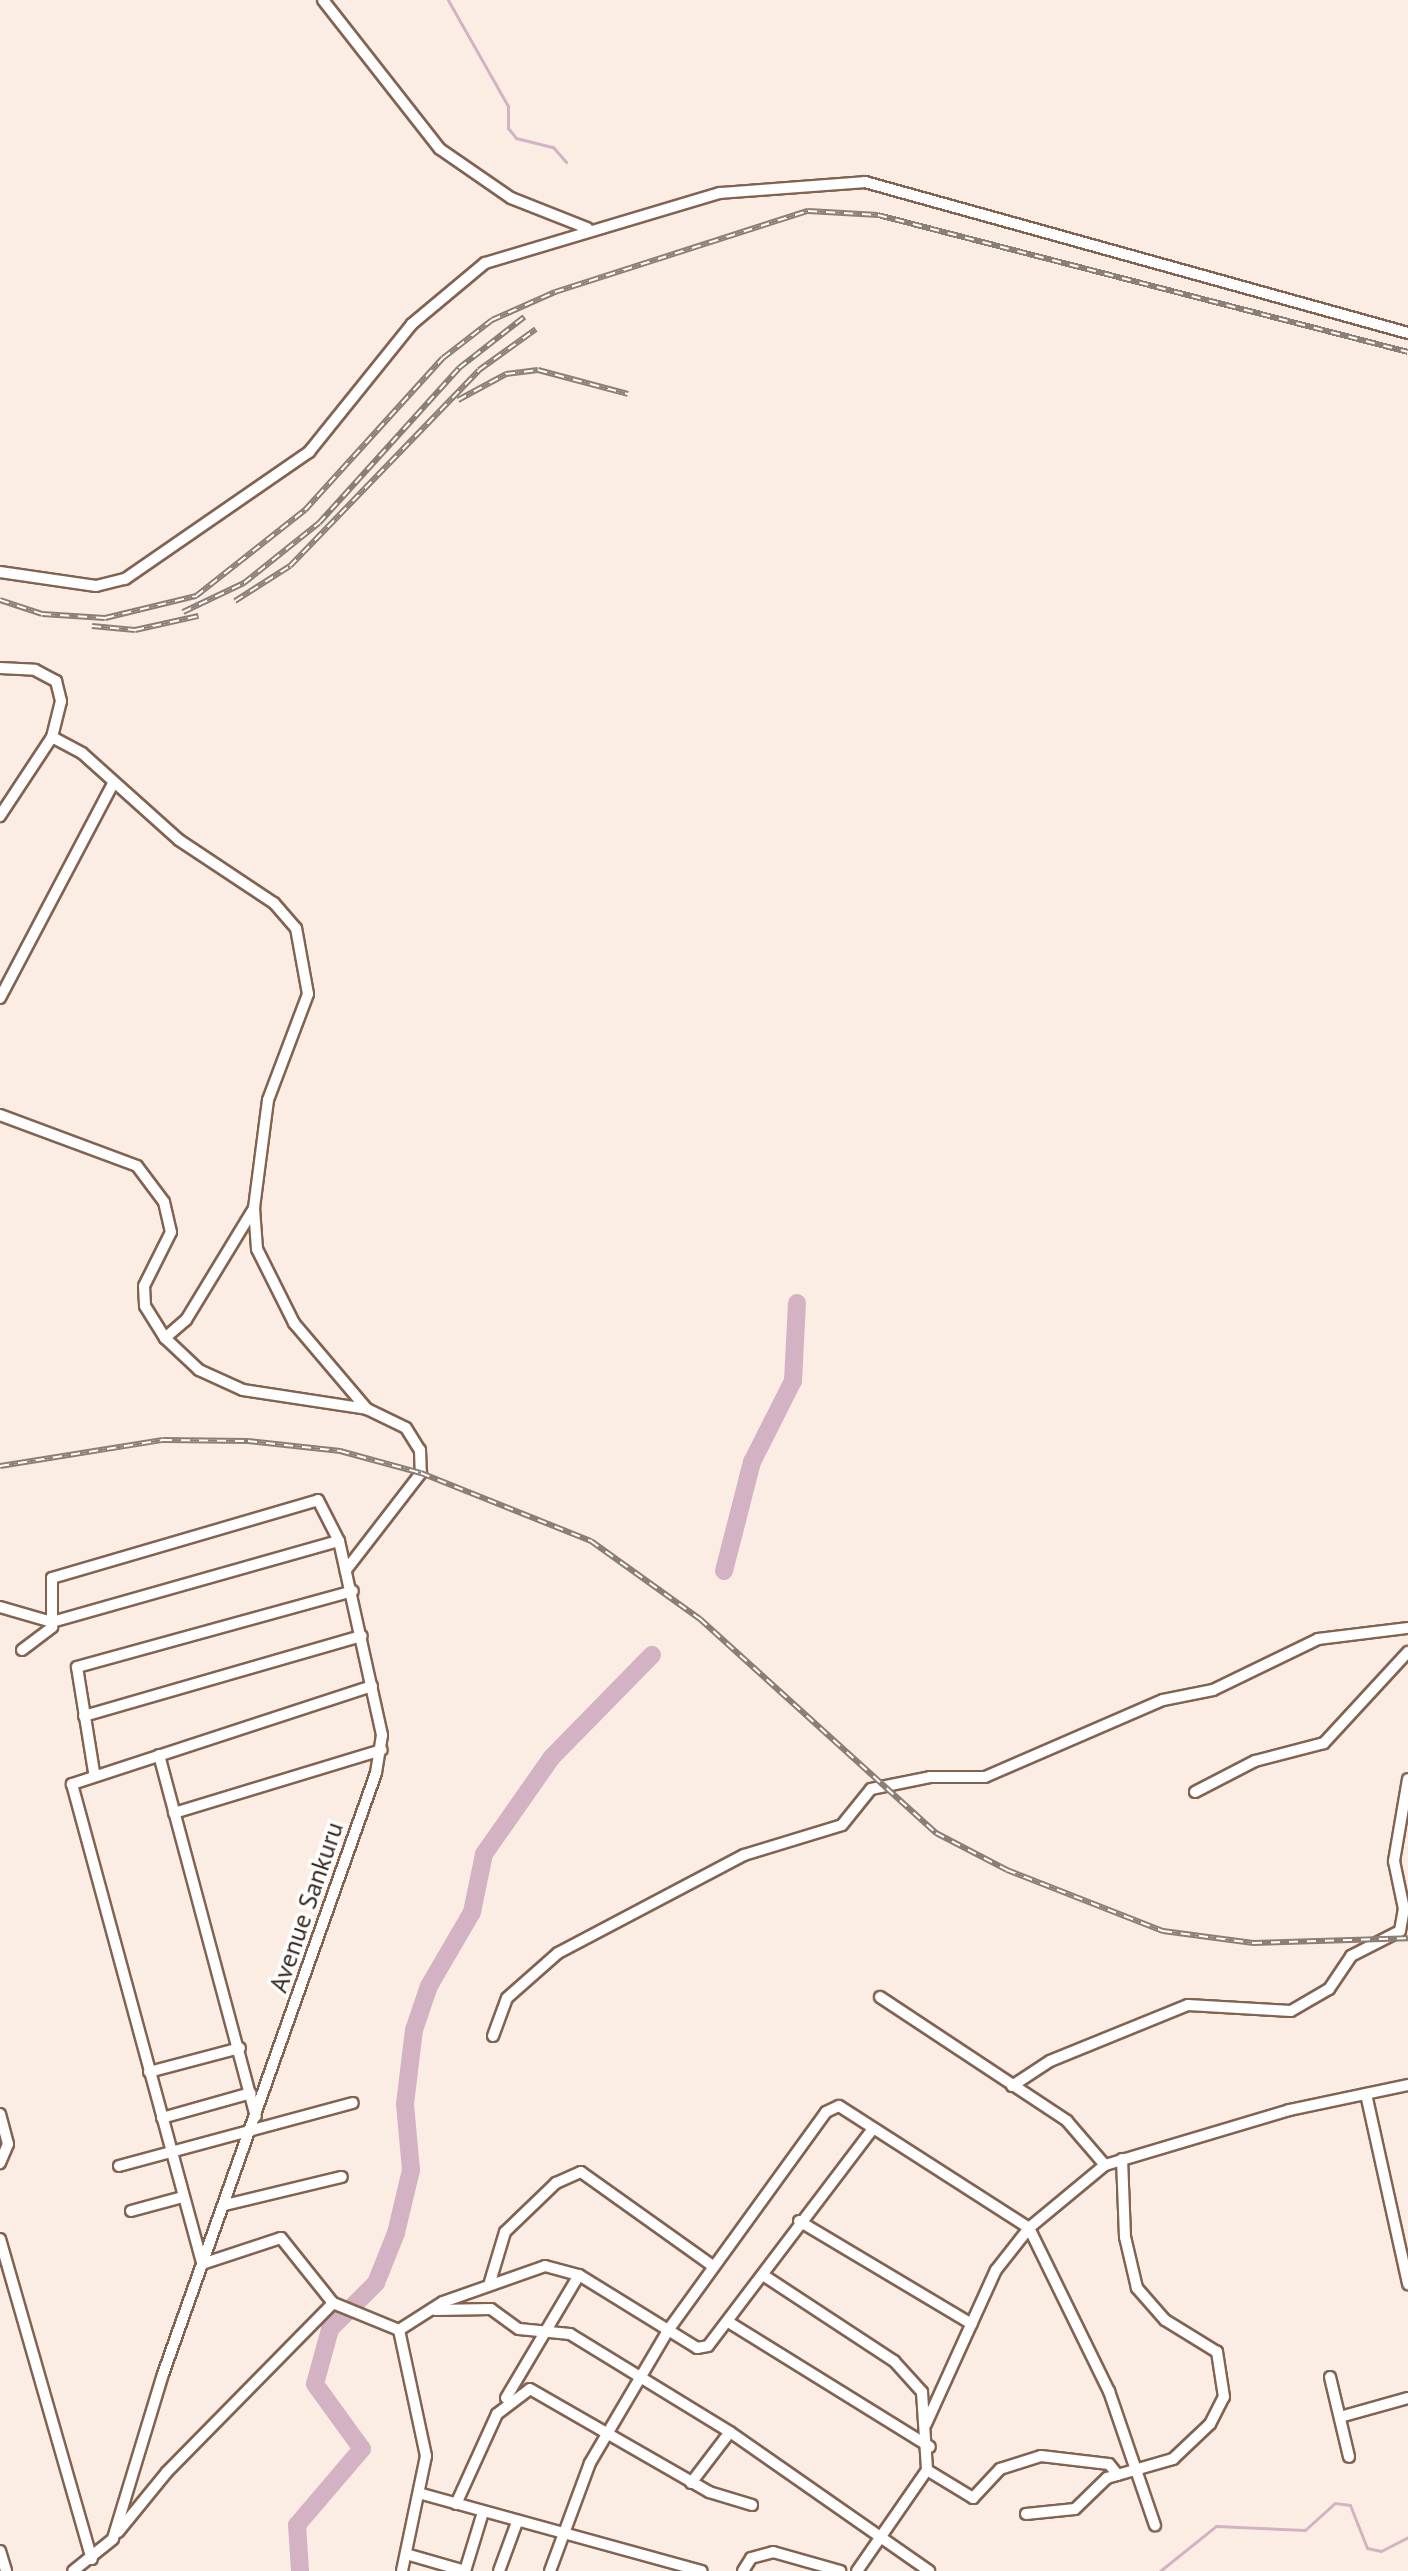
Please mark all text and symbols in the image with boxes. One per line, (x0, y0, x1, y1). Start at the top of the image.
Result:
street label: Avenue Sankuru (262, 1818, 350, 1996)

